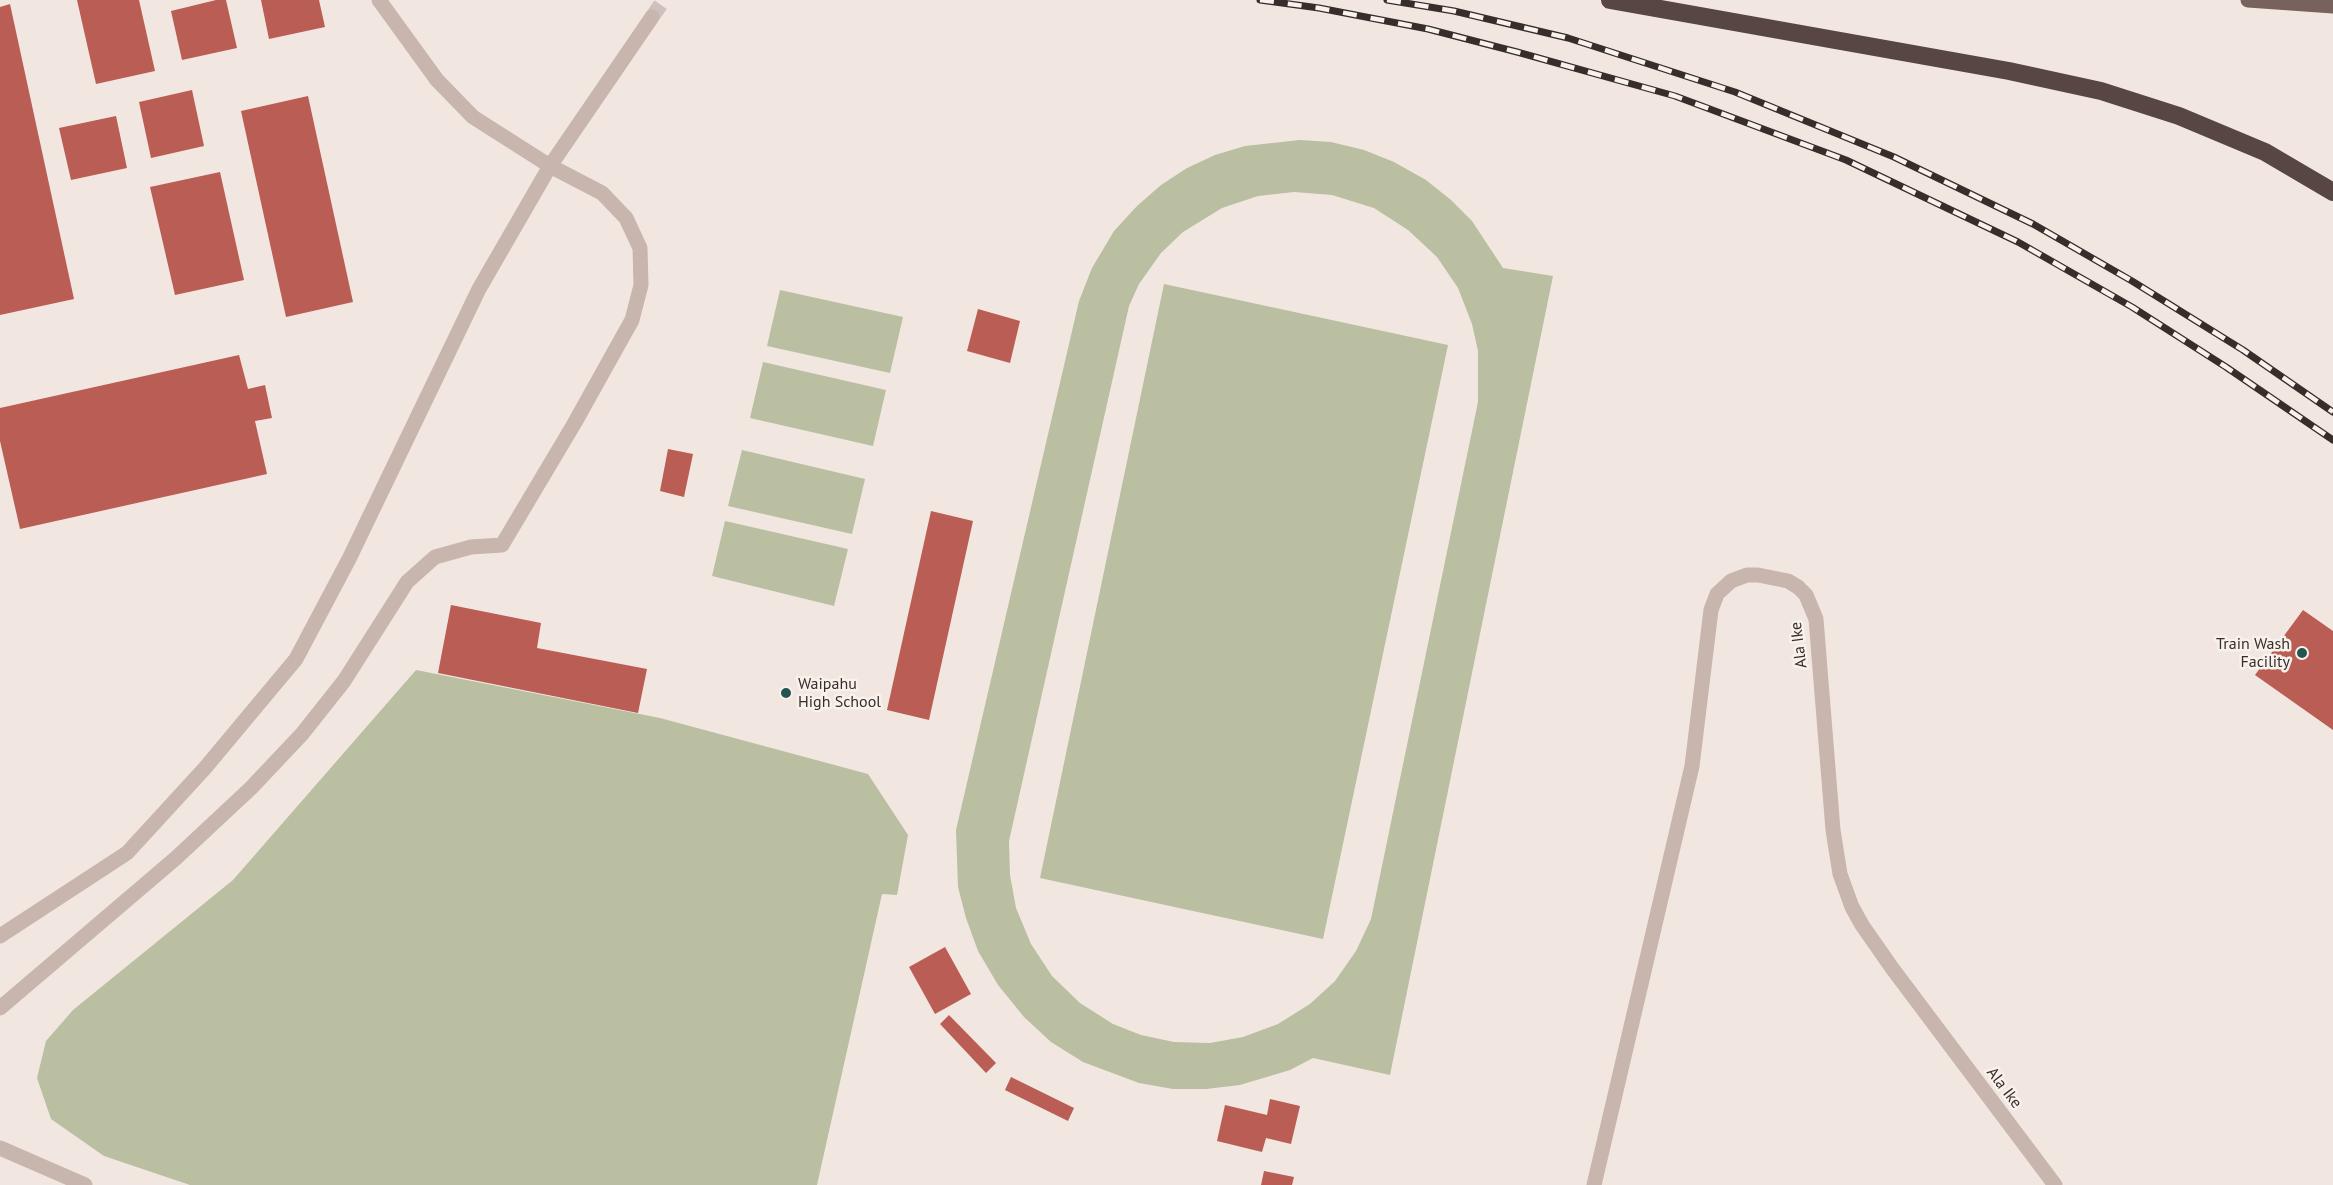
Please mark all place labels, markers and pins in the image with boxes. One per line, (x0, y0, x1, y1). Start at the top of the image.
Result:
place label: Train Wash Facility (2216, 634, 2290, 672)
marker: Train Wash Facility (2295, 646, 2309, 660)
place label: Waipahu High School (798, 674, 881, 712)
marker: Waipahu High School (779, 686, 793, 700)

